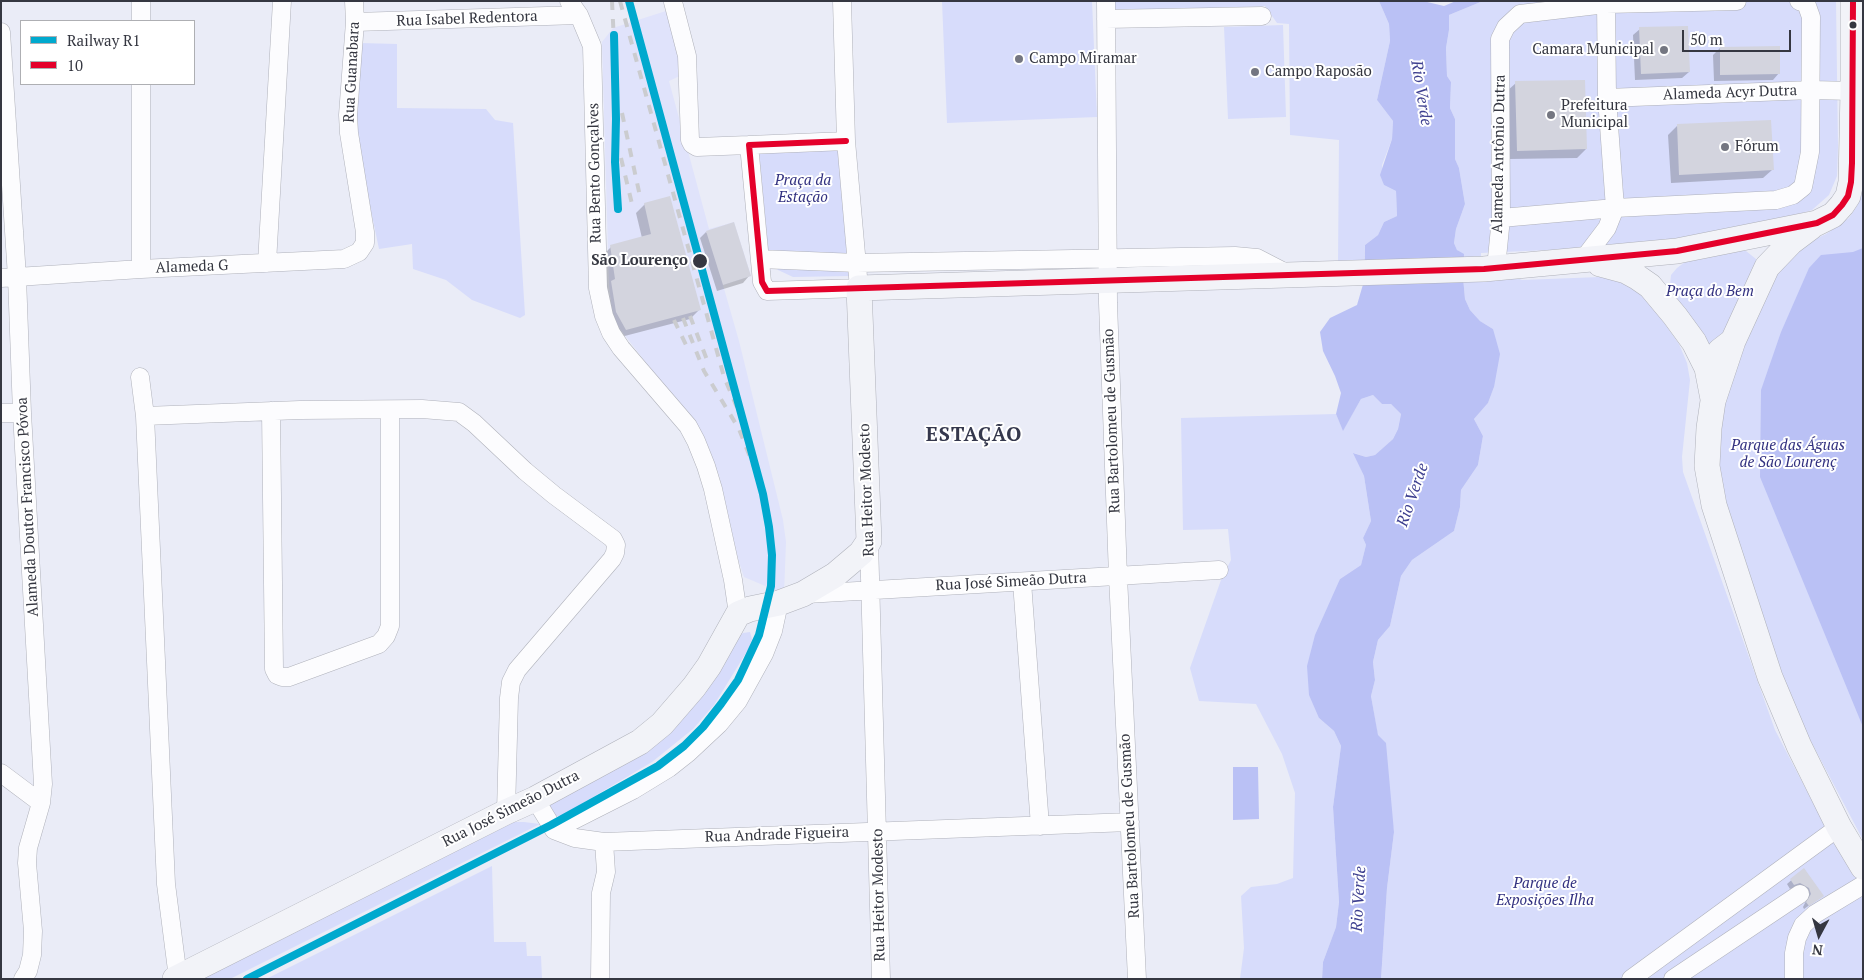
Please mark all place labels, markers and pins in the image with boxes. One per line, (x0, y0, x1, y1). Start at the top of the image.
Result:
unlabelled marker (1848, 20, 1858, 30)
place label: Camara Municipal (1532, 41, 1654, 59)
marker: Camara Municipal (1658, 44, 1670, 56)
place label: Campo Miramar (1029, 50, 1137, 68)
marker: Campo Miramar (1013, 53, 1025, 65)
place label: Campo Raposão (1265, 63, 1372, 81)
marker: Campo Raposão (1249, 66, 1261, 78)
place label: Prefeitura Municipal (1561, 97, 1628, 132)
marker: Prefeitura Municipal (1545, 109, 1557, 121)
place label: Fórum (1735, 138, 1779, 156)
marker: Fórum (1719, 141, 1731, 153)
place label: São Lourenço (591, 252, 688, 270)
marker: São Lourenço (691, 252, 709, 270)

